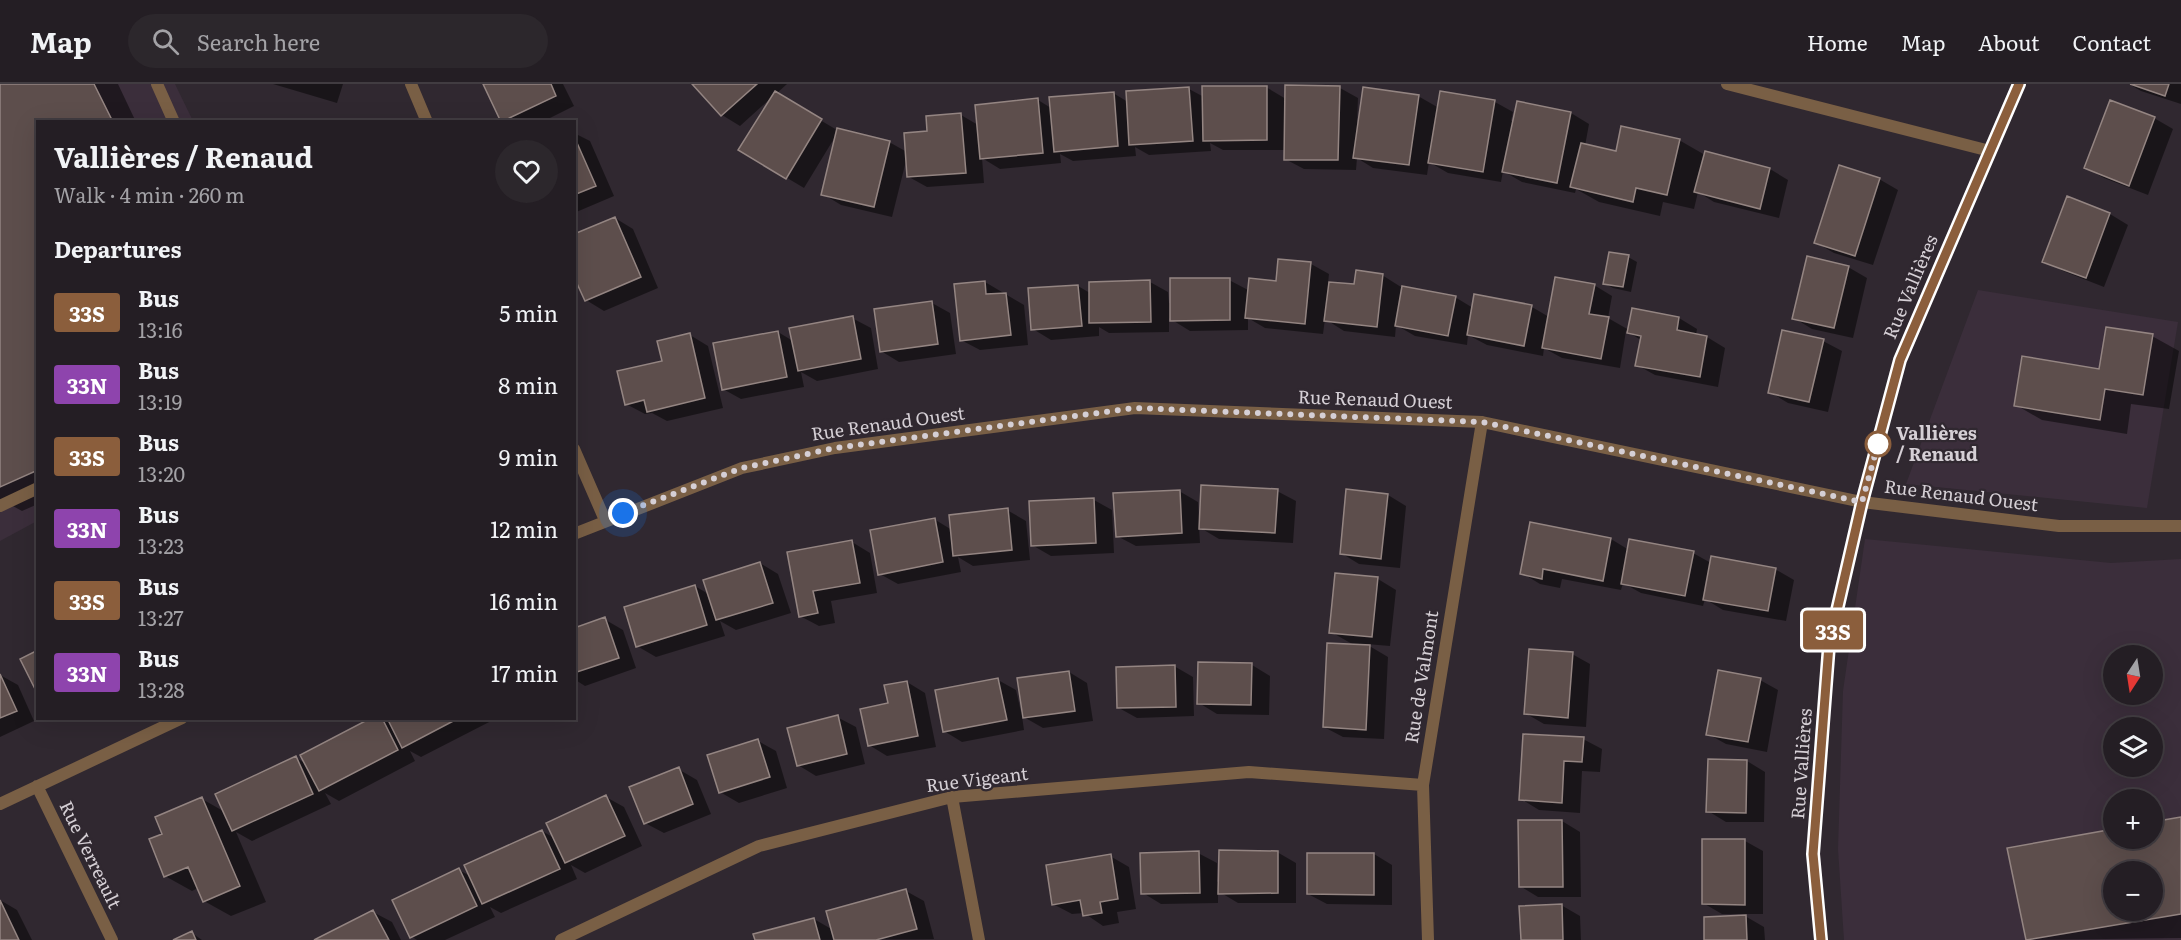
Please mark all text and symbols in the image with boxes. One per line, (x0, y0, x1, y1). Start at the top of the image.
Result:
search box (128, 14, 548, 68)
text: Map (30, 20, 92, 62)
icon: search (149, 25, 182, 58)
text: Search here (197, 25, 320, 58)
text: Home (1807, 26, 1868, 57)
text: Map (1901, 26, 1945, 57)
text: About (1978, 26, 2040, 57)
text: Contact (2073, 26, 2151, 57)
text: Vallières / Renaud (54, 135, 313, 177)
button: heart (495, 140, 558, 203)
text: Walk · 4 min · 260 m (54, 179, 245, 209)
street label: Rue Vallières (1875, 230, 1944, 343)
text: Departures (54, 232, 181, 265)
text: Bus (138, 281, 179, 314)
text: 5 min (499, 296, 558, 329)
text: 33S (69, 297, 105, 328)
text: 13:16 (138, 314, 183, 344)
text: Bus (138, 353, 179, 386)
text: 8 min (498, 368, 558, 401)
text: 33N (67, 369, 107, 400)
street label: Rue Renaud Ouest (1297, 382, 1454, 415)
text: 13:19 (138, 386, 182, 416)
street label: Rue Renaud Ouest (809, 398, 967, 447)
place label: Vallières / Renaud (1896, 419, 1978, 467)
text: Bus (138, 425, 179, 458)
marker: Vallières / Renaud (1865, 431, 1891, 457)
text: 9 min (499, 440, 558, 473)
text: 33S (69, 441, 105, 472)
text: 13:20 (138, 458, 185, 488)
street label: Rue Renaud Ouest (1883, 472, 2040, 517)
text: Bus (138, 497, 179, 530)
your location (608, 498, 638, 528)
text: 12 min (490, 512, 558, 545)
text: 33N (67, 513, 107, 544)
text: 13:23 (138, 530, 184, 560)
text: Bus (138, 569, 179, 602)
text: 16 min (490, 584, 558, 617)
text: 33S (69, 585, 105, 616)
text: 13:27 (138, 602, 184, 632)
street label: Rue de Valmont (1397, 608, 1444, 745)
line badge: 33S (1798, 610, 1868, 650)
text: 33S (1815, 615, 1851, 646)
text: Bus (138, 641, 179, 674)
north arrow (2103, 645, 2163, 705)
map controls (2103, 645, 2163, 921)
text: 17 min (491, 656, 558, 689)
text: 33N (67, 657, 107, 688)
text: 13:28 (138, 674, 185, 704)
street label: Rue Vallières (1783, 708, 1818, 820)
button: layers (2103, 717, 2163, 777)
street label: Rue Vigeant (924, 759, 1030, 798)
button: + (2103, 789, 2163, 849)
street label: Rue Verreault (54, 796, 129, 914)
button: − (2103, 861, 2163, 921)

